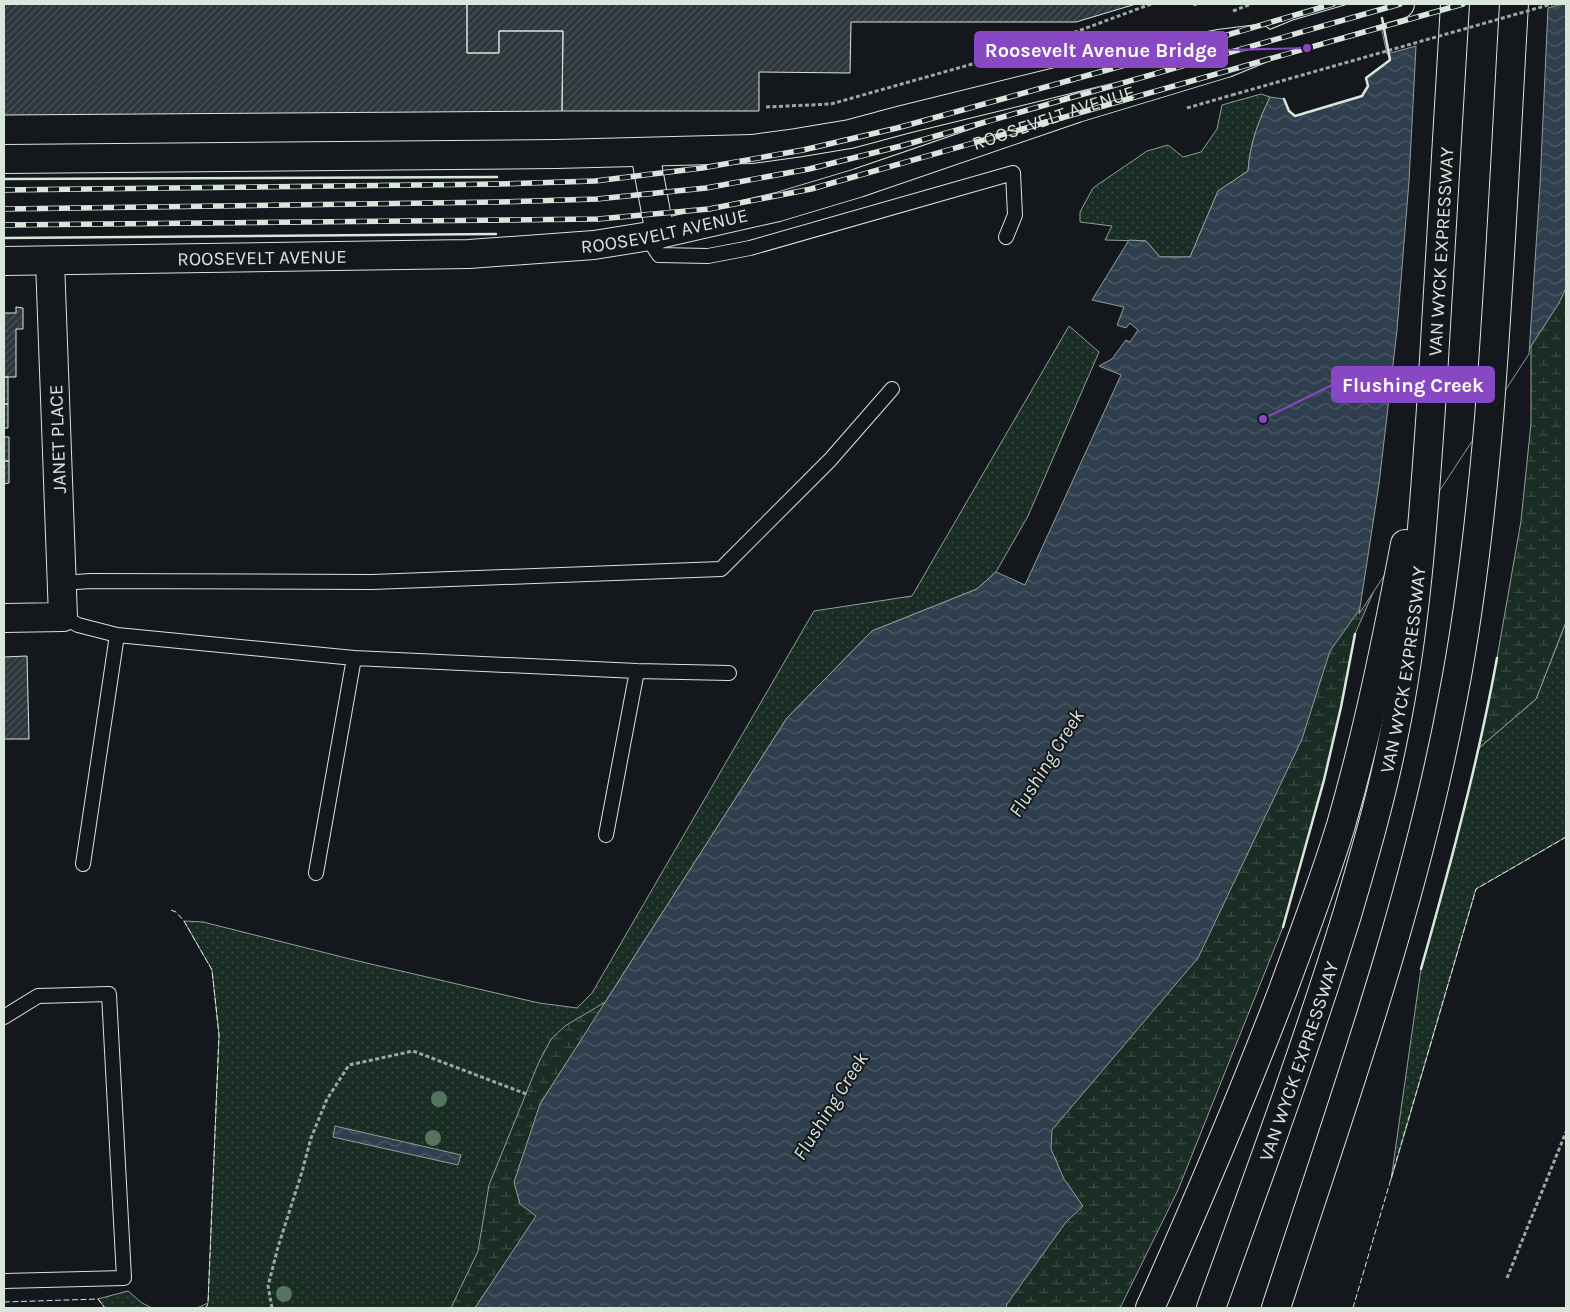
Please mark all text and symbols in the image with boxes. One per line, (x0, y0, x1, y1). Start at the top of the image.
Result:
callout: Roosevelt Avenue Bridge (975, 32, 1227, 67)
text: Roosevelt Avenue Bridge (985, 39, 1217, 62)
street label: ROOSEVELT AVENUE (970, 81, 1137, 155)
street label: VAN WYCK EXPRESSWAY (1424, 146, 1458, 357)
street label: ROOSEVELT AVENUE (580, 204, 750, 258)
street label: ROOSEVELT AVENUE (177, 246, 347, 270)
callout: Flushing Creek (1332, 367, 1494, 402)
text: Flushing Creek (1342, 374, 1484, 397)
street label: JANET PLACE (45, 384, 71, 494)
street label: VAN WYCK EXPRESSWAY (1376, 565, 1431, 775)
water label: Flushing Creek (1004, 704, 1089, 822)
street label: VAN WYCK EXPRESSWAY (1255, 958, 1344, 1164)
water label: Flushing Creek (788, 1047, 873, 1165)

